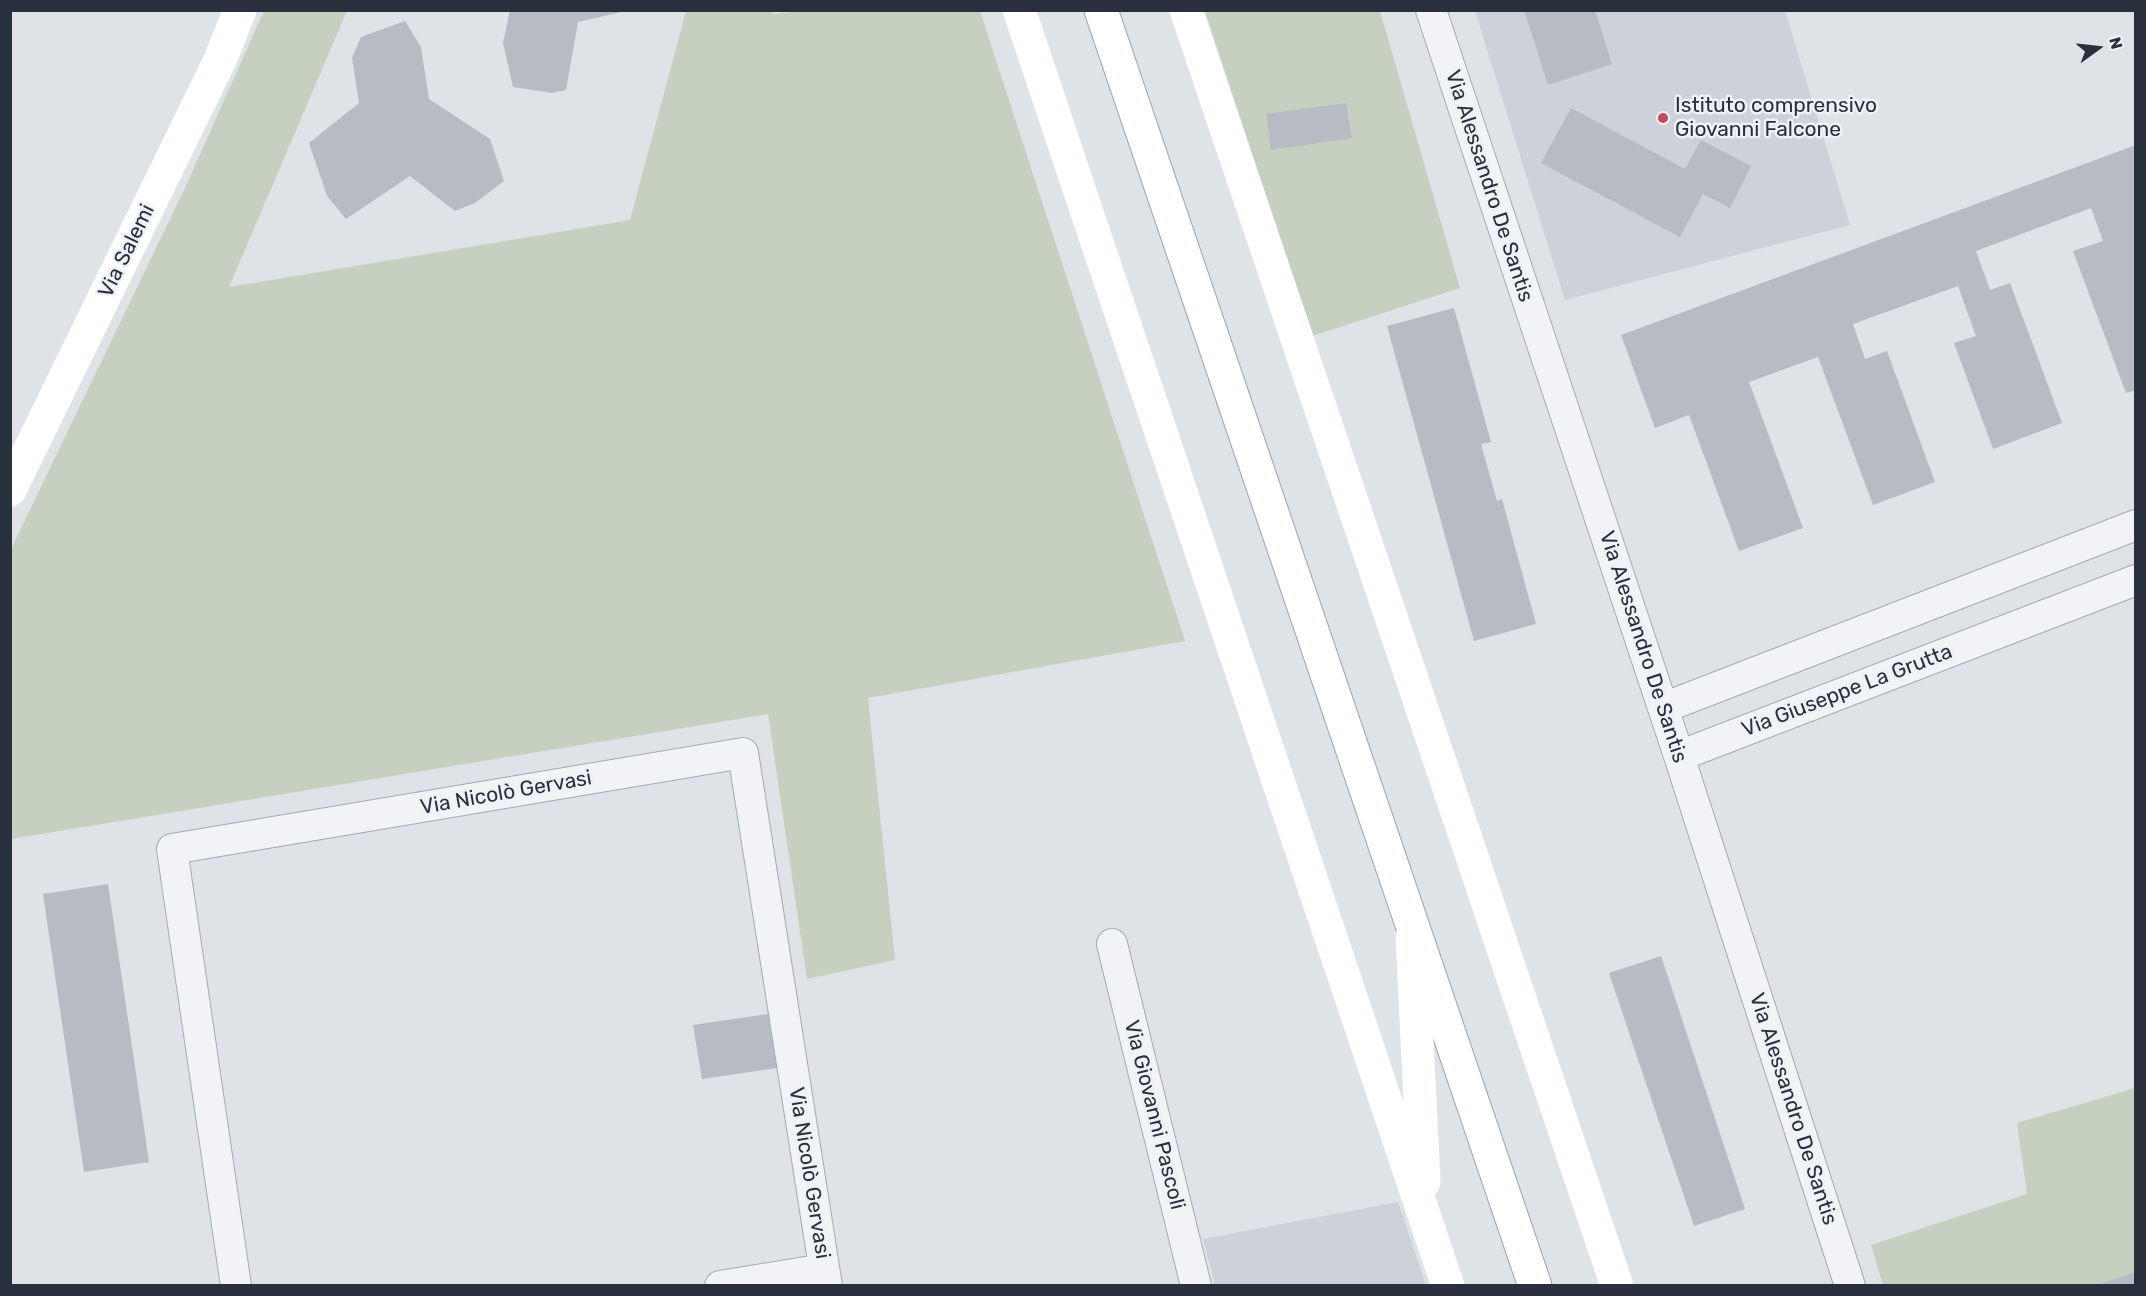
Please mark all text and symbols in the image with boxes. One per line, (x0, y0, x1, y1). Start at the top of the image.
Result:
north arrow (2068, 18, 2128, 78)
text: N (2105, 35, 2127, 51)
street label: Via Alessandro De Santis (1440, 67, 1538, 305)
place label: Istituto comprensivo Giovanni Falcone (1675, 93, 1877, 143)
marker: Istituto comprensivo Giovanni Falcone (1656, 111, 1670, 125)
street label: Via Salemi (94, 200, 160, 302)
street label: Via Alessandro De Santis (1594, 528, 1692, 766)
street label: Via Giuseppe La Grutta (1738, 639, 1956, 743)
street label: Via Nicolò Gervasi (418, 766, 594, 820)
street label: Via Alessandro De Santis (1744, 990, 1842, 1228)
street label: Via Giovanni Pascoli (1118, 1018, 1190, 1212)
street label: Via Nicolò Gervasi (783, 1085, 835, 1261)

